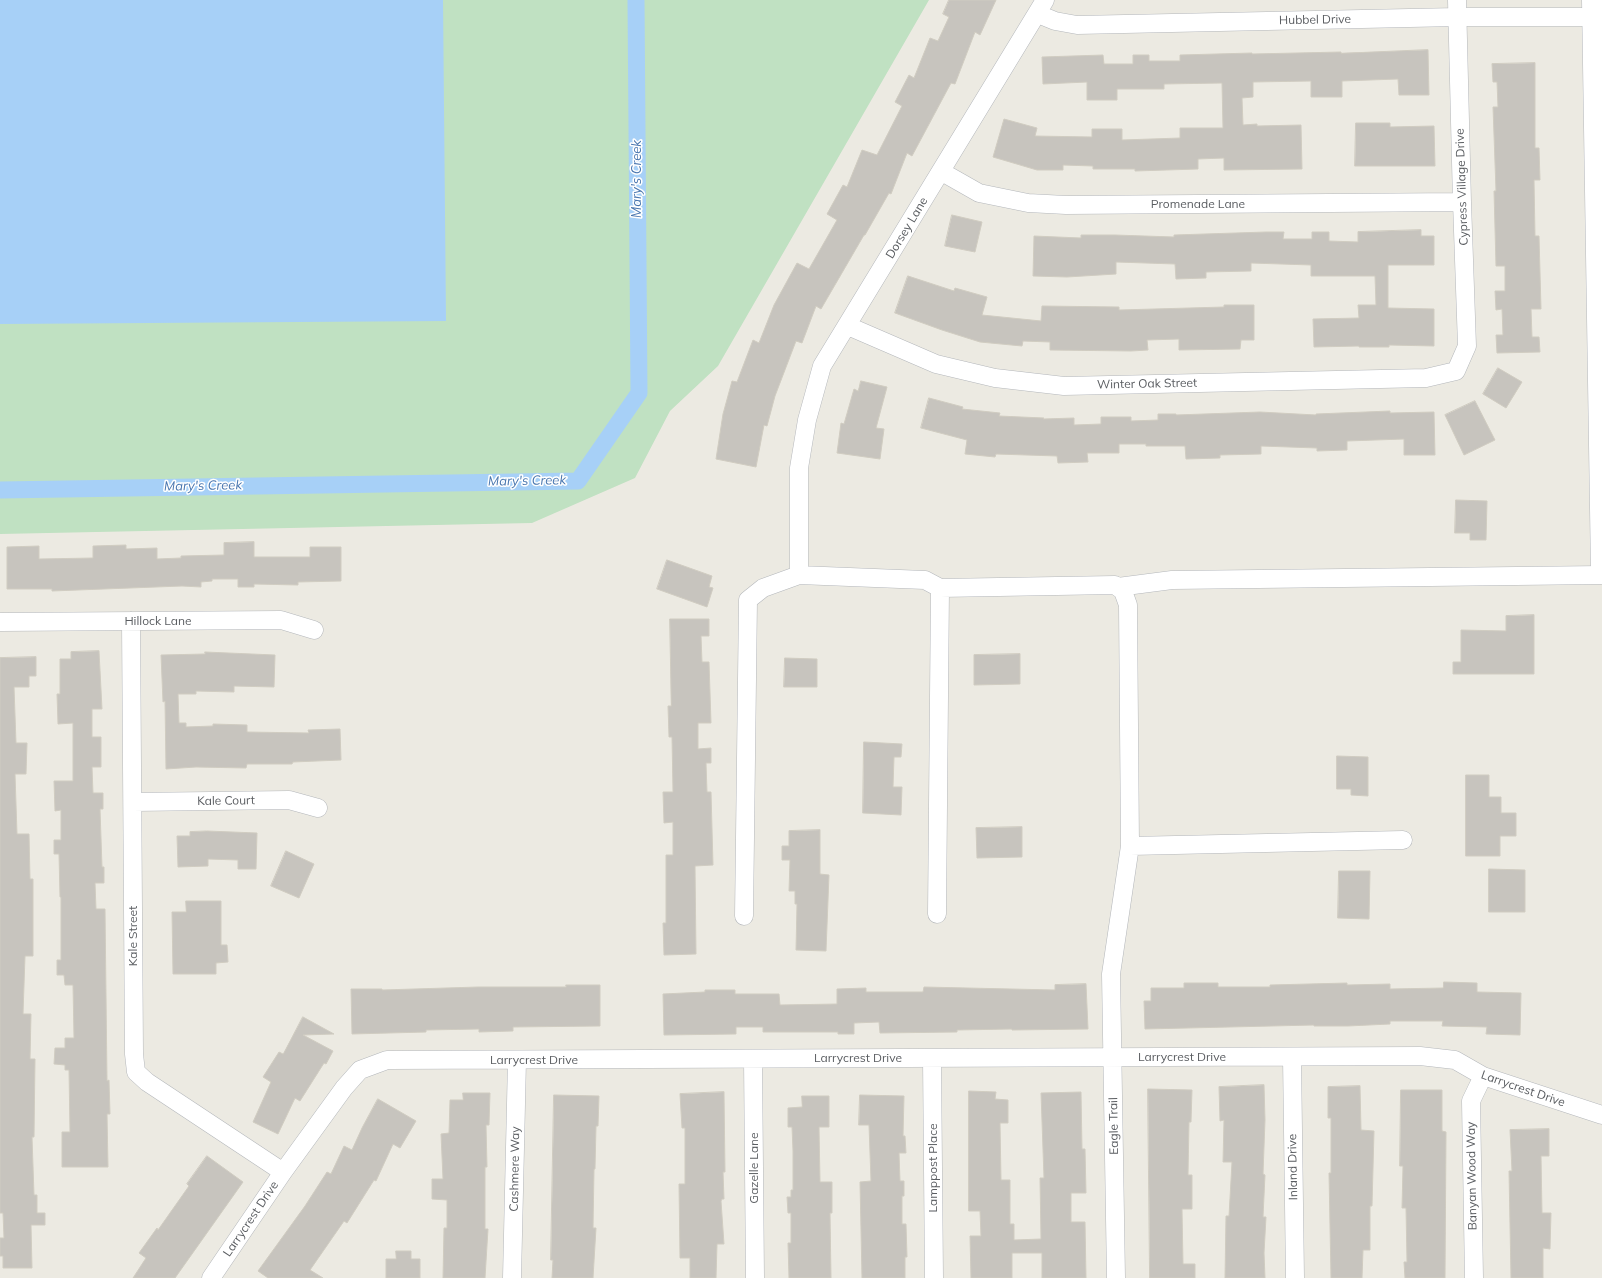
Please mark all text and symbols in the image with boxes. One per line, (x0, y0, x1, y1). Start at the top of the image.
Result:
street label: Hubbel Drive (1279, 12, 1351, 28)
street label: Cypress Village Drive (1453, 128, 1471, 246)
water label: Mary's Creek (629, 140, 645, 218)
street label: Dorsey Lane (883, 195, 931, 261)
street label: Promenade Lane (1151, 197, 1245, 211)
street label: Winter Oak Street (1097, 376, 1197, 392)
water label: Mary's Creek (488, 473, 566, 489)
water label: Mary's Creek (164, 478, 242, 494)
street label: Hillock Lane (124, 614, 192, 628)
street label: Kale Court (197, 793, 255, 809)
street label: Kale Street (126, 906, 140, 966)
street label: Larrycrest Drive (1138, 1050, 1226, 1064)
street label: Larrycrest Drive (814, 1051, 902, 1065)
street label: Larrycrest Drive (490, 1053, 578, 1067)
street label: Larrycrest Drive (1479, 1068, 1567, 1110)
street label: Eagle Trail (1106, 1097, 1122, 1155)
street label: Banyan Wood Way (1464, 1121, 1480, 1231)
street label: Lamppost Place (926, 1124, 940, 1212)
street label: Cashmere Way (507, 1126, 523, 1212)
street label: Gazelle Lane (747, 1132, 761, 1204)
street label: Inland Drive (1285, 1134, 1301, 1200)
street label: Larrycrest Drive (220, 1178, 282, 1260)

